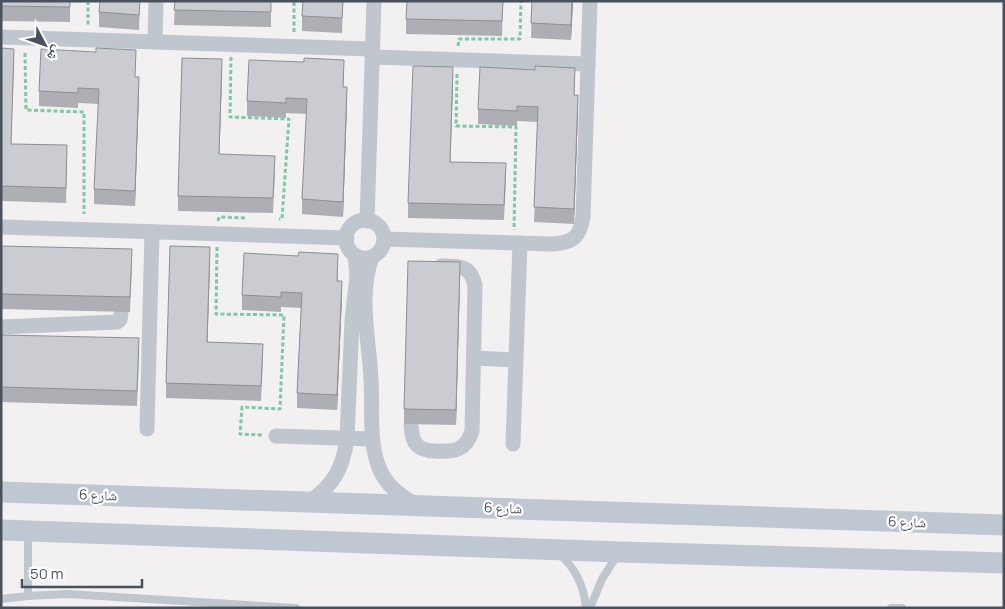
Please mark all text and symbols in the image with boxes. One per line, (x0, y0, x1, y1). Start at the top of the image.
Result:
north arrow (20, 20, 70, 70)
text: ش (43, 42, 67, 66)
street label: شارع 6 (79, 484, 117, 506)
street label: شارع 6 (484, 497, 522, 519)
street label: شارع 6 (888, 511, 926, 533)
scale bar (22, 556, 142, 588)
text: 50 m (30, 563, 64, 584)

